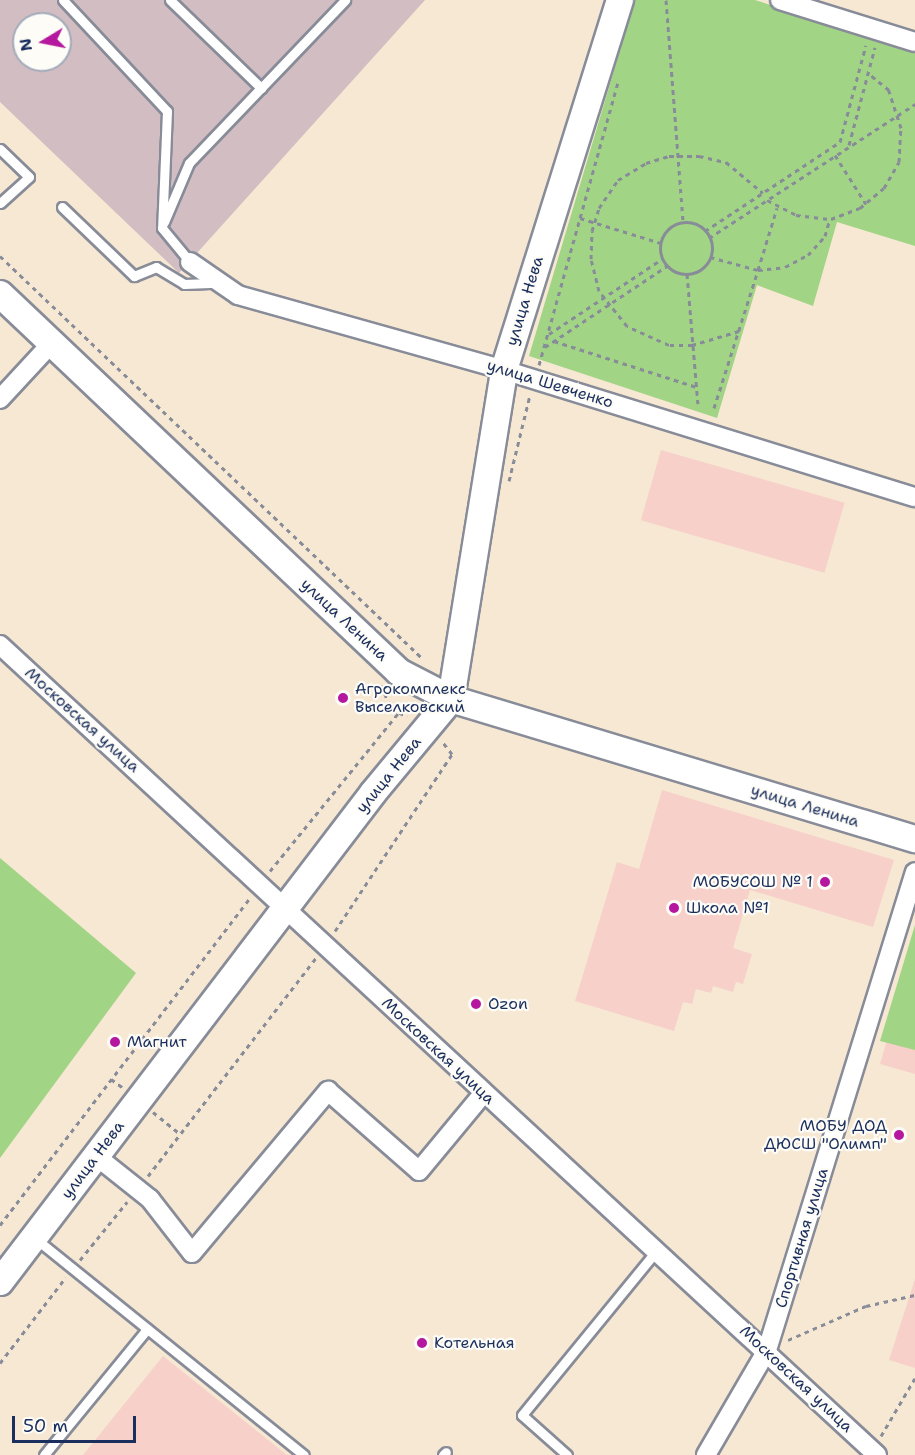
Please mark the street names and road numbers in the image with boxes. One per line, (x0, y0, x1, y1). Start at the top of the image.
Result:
street label: улица Нева (502, 254, 548, 348)
street label: улица Шевченко (485, 356, 615, 412)
street label: улица Ленина (296, 575, 392, 665)
street label: Московская улица (21, 663, 143, 777)
street label: улица Нева (352, 733, 426, 817)
street label: улица Ленина (748, 780, 862, 832)
street label: Московская улица (377, 994, 499, 1108)
street label: улица Нева (57, 1117, 129, 1203)
street label: Спортивная улица (772, 1166, 832, 1310)
street label: Московская улица (735, 1322, 857, 1436)

